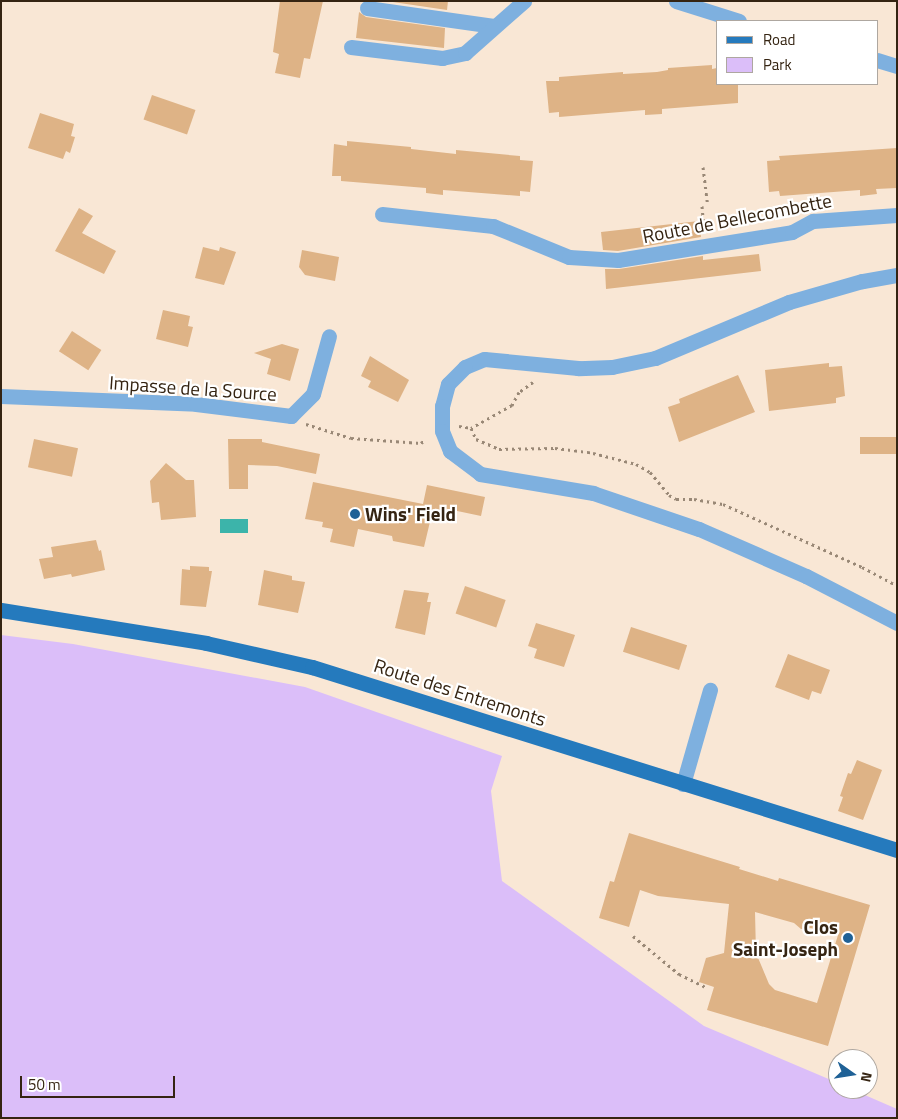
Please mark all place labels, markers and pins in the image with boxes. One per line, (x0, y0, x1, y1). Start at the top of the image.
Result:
place label: Wins' Field (365, 503, 456, 525)
marker: Wins' Field (349, 508, 361, 520)
place label: Clos Saint-Joseph (733, 916, 838, 960)
marker: Clos Saint-Joseph (842, 932, 854, 944)

